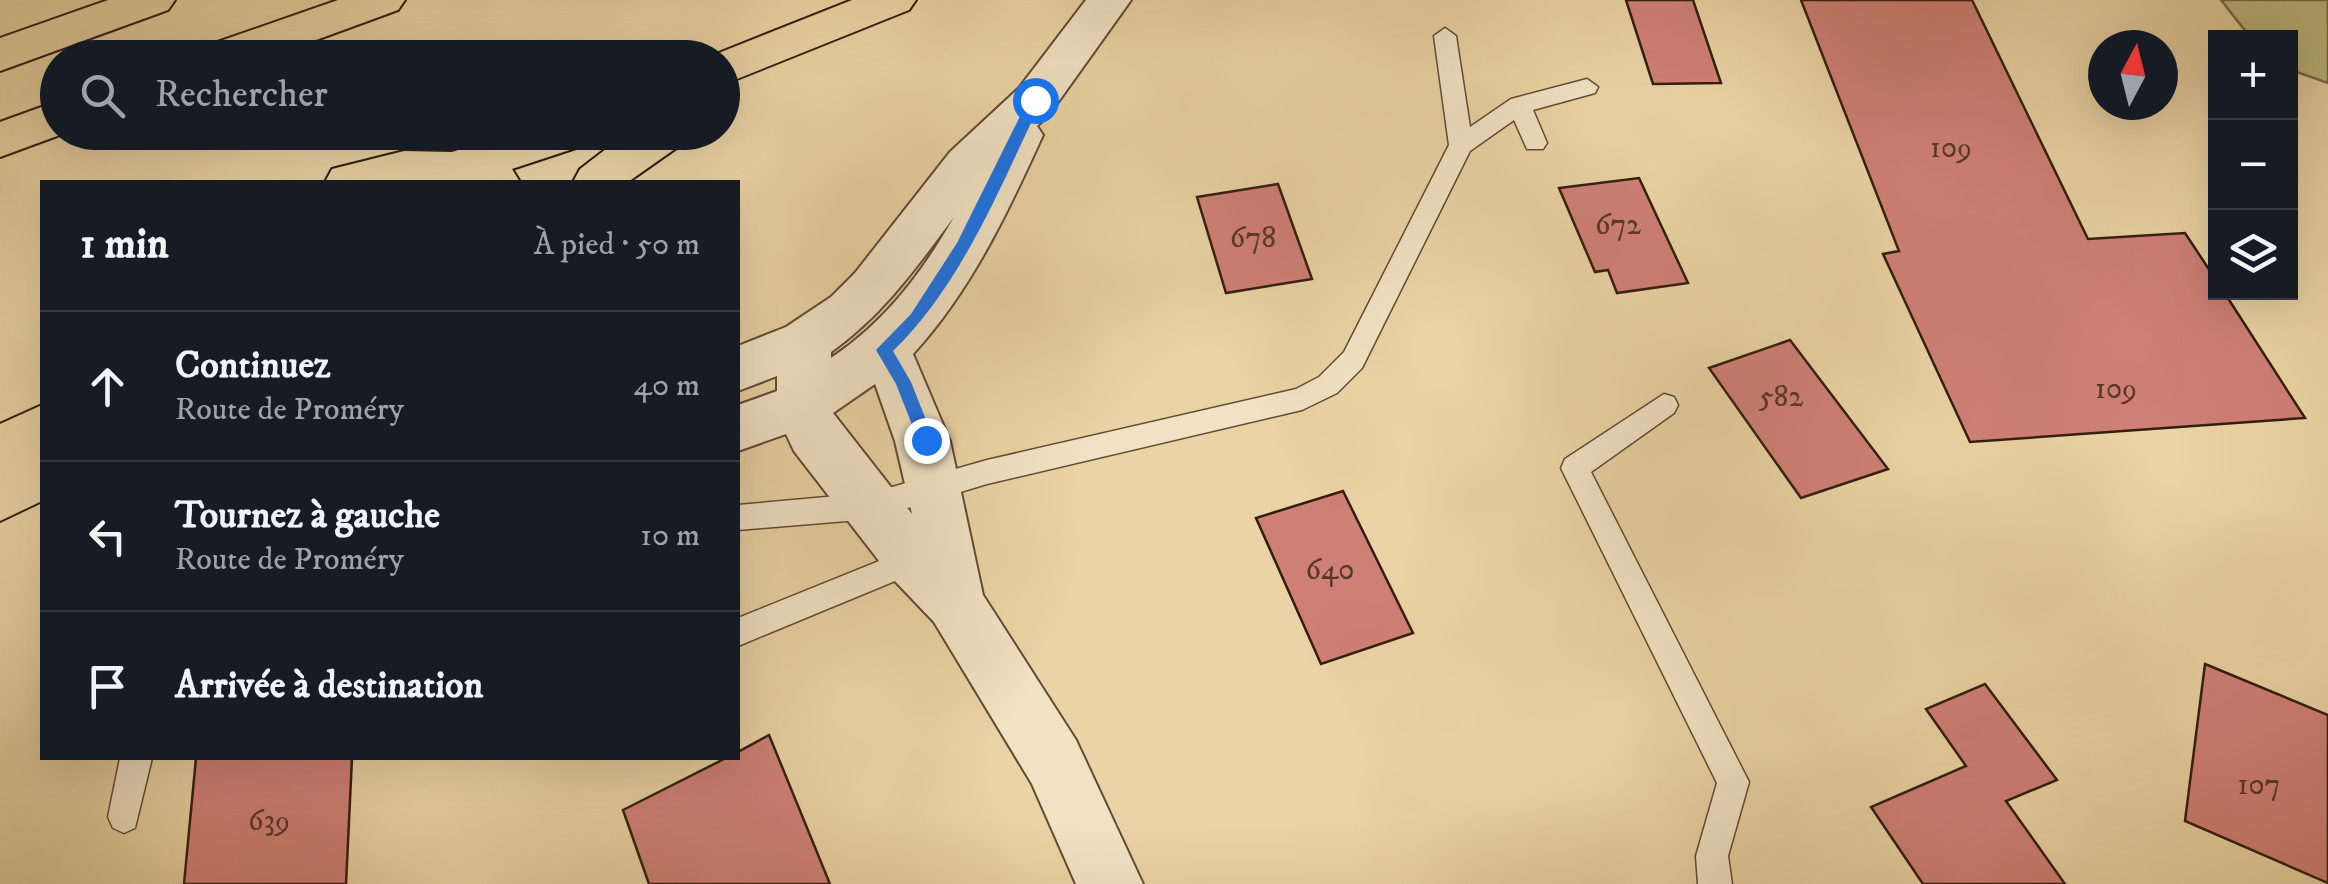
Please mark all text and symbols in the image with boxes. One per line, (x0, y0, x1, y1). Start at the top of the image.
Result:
north arrow (2088, 30, 2178, 120)
map controls (2208, 30, 2298, 300)
button: + (2208, 30, 2298, 120)
search box (40, 40, 740, 150)
icon: search (75, 68, 130, 123)
text: Rechercher (155, 71, 328, 119)
route start (1013, 78, 1059, 124)
button: − (2208, 120, 2298, 210)
house number: 109 (1930, 130, 1972, 167)
house number: 672 (1595, 207, 1641, 244)
button: layers (2208, 210, 2298, 300)
text: 1 min (80, 219, 169, 271)
house number: 678 (1230, 220, 1276, 257)
text: À pied · 50 m (534, 225, 700, 265)
text: Continuez (175, 342, 331, 390)
icon: ahead (80, 359, 135, 414)
text: 40 m (633, 366, 700, 406)
house number: 109 (2095, 371, 2137, 408)
house number: 582 (1759, 379, 1804, 416)
text: Route de Proméry (175, 390, 404, 430)
route end (904, 418, 950, 464)
text: Tournez à gauche (175, 492, 440, 540)
icon: left (80, 509, 135, 564)
text: 10 m (640, 516, 700, 556)
text: Route de Proméry (175, 540, 404, 580)
house number: 640 (1305, 552, 1355, 589)
icon: arrive (80, 659, 135, 714)
text: Arrivée à destination (175, 662, 483, 710)
house number: 107 (2238, 767, 2280, 804)
house number: 639 (248, 803, 290, 840)

